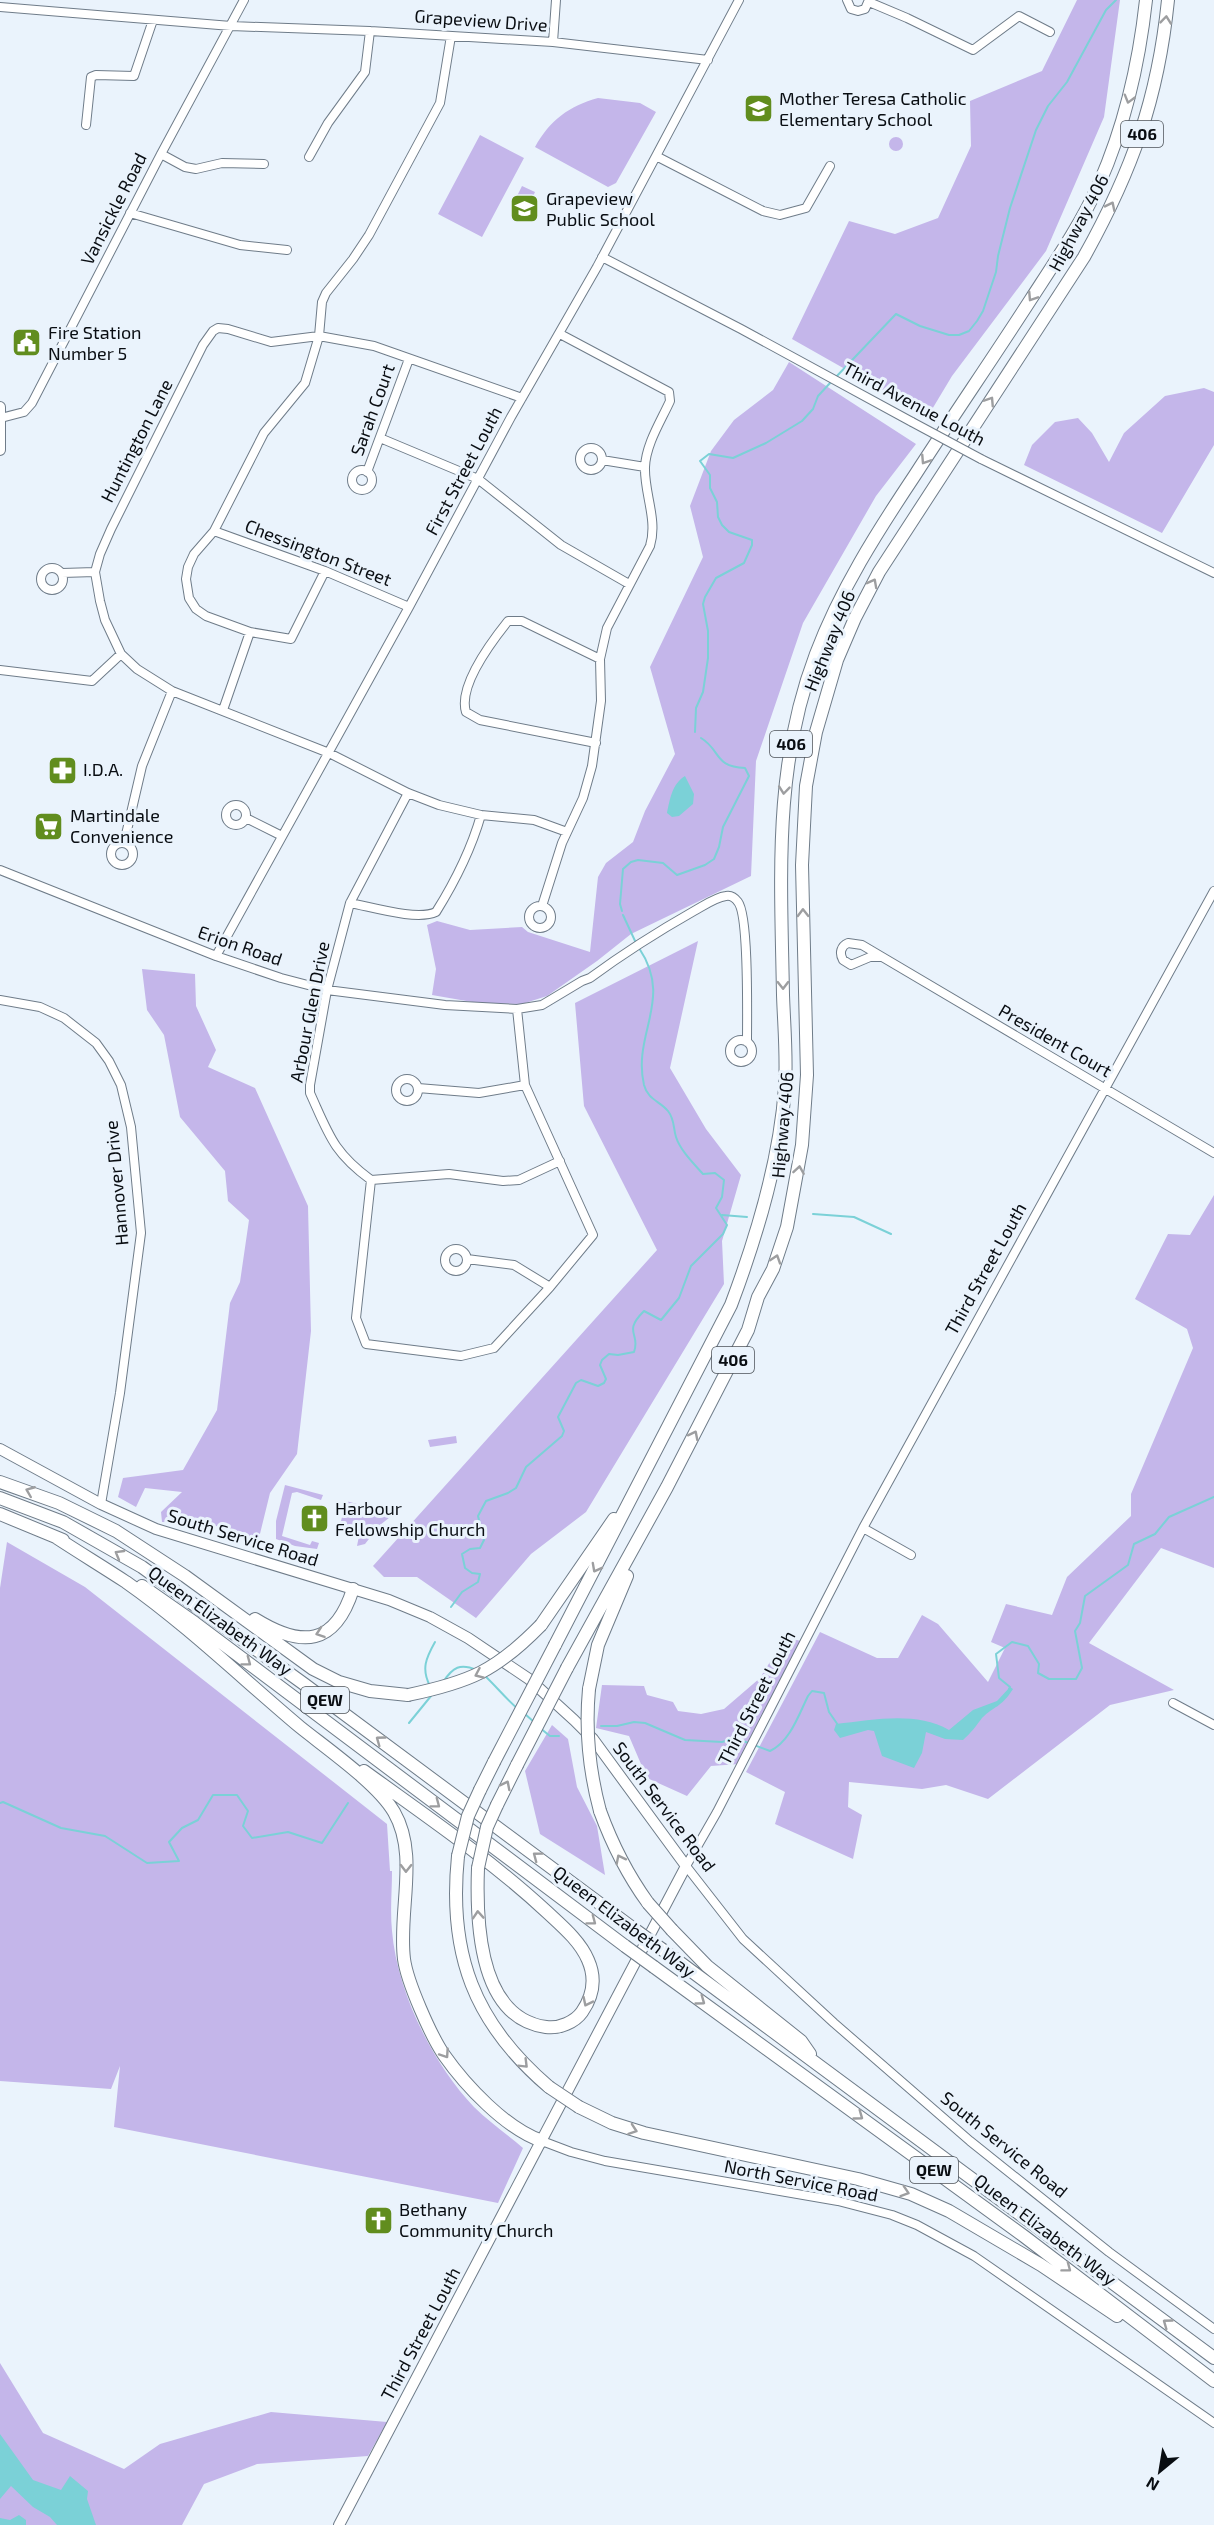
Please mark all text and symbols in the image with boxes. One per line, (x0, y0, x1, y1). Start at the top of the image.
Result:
street label: Grapeview Drive (414, 4, 548, 36)
one-way arrow (1159, 15, 1172, 24)
place label: Mother Teresa Catholic Elementary School (779, 87, 967, 130)
school or university icon: Mother Teresa Catholic Elementary School (742, 93, 774, 125)
one-way arrow (1124, 93, 1136, 104)
road number: 406 (1121, 121, 1163, 147)
street label: Vansickle Road (75, 149, 151, 268)
street label: Highway 406 (1043, 170, 1113, 275)
place label: Grapeview Public School (546, 187, 656, 230)
school or university icon: Grapeview Public School (509, 193, 541, 225)
one-way arrow (1104, 201, 1116, 212)
one-way arrow (1028, 291, 1040, 301)
place label: Fire Station Number 5 (48, 321, 142, 364)
public building icon: Fire Station Number 5 (11, 327, 43, 359)
street label: Third Avenue Louth (840, 356, 989, 450)
street label: Sarah Court (345, 360, 399, 459)
street label: Huntington Lane (96, 375, 177, 506)
one-way arrow (983, 397, 994, 408)
street label: First Street Louth (420, 402, 506, 539)
one-way arrow (921, 453, 932, 464)
street label: Chessington Street (242, 514, 395, 590)
one-way arrow (866, 579, 877, 589)
street label: Highway 406 (799, 587, 859, 694)
road number: 406 (770, 731, 812, 757)
pharmacy icon: I.D.A. (46, 754, 78, 786)
place label: I.D.A. (83, 758, 123, 780)
one-way arrow (778, 785, 791, 794)
place label: Martindale Convenience (70, 804, 173, 847)
supermarket icon: Martindale Convenience (33, 810, 65, 842)
one-way arrow (797, 908, 810, 917)
street label: Erion Road (195, 920, 285, 970)
street label: Arbour Glen Drive (285, 939, 334, 1084)
one-way arrow (777, 980, 789, 989)
street label: President Court (995, 999, 1116, 1081)
street label: Highway 406 (766, 1071, 798, 1179)
street label: Hannover Drive (100, 1120, 132, 1247)
one-way arrow (792, 1166, 804, 1175)
street label: Third Street Louth (940, 1199, 1031, 1338)
one-way arrow (769, 1254, 782, 1265)
road number: 406 (712, 1347, 754, 1373)
one-way arrow (687, 1431, 698, 1442)
one-way arrow (25, 1486, 35, 1499)
place label: Harbour Fellowship Church (335, 1497, 486, 1540)
church icon: Harbour Fellowship Church (298, 1503, 330, 1535)
street label: South Service Road (165, 1504, 321, 1570)
one-way arrow (115, 1550, 125, 1561)
street label: Queen Elizabeth Way (144, 1561, 297, 1680)
one-way arrow (592, 1562, 603, 1572)
one-way arrow (315, 1626, 326, 1638)
street label: Third Street Louth (713, 1627, 799, 1768)
one-way arrow (240, 1654, 251, 1665)
one-way arrow (474, 1667, 485, 1679)
road number: QEW (301, 1687, 349, 1713)
one-way arrow (376, 1736, 387, 1747)
street label: South Service Road (609, 1737, 721, 1876)
one-way arrow (499, 1780, 511, 1791)
one-way arrow (430, 1796, 441, 1807)
one-way arrow (532, 1852, 543, 1863)
one-way arrow (616, 1855, 627, 1865)
street label: Queen Elizabeth Way (549, 1861, 700, 1982)
one-way arrow (400, 1864, 412, 1873)
one-way arrow (472, 1911, 485, 1920)
one-way arrow (586, 1914, 597, 1925)
one-way arrow (695, 1994, 706, 2005)
one-way arrow (582, 1996, 594, 2007)
one-way arrow (438, 2048, 449, 2059)
one-way arrow (517, 2057, 527, 2068)
street label: South Service Road (937, 2086, 1072, 2202)
one-way arrow (852, 2109, 863, 2120)
one-way arrow (627, 2122, 638, 2135)
street label: North Service Road (722, 2154, 880, 2206)
road number: QEW (910, 2157, 958, 2183)
street label: Queen Elizabeth Way (970, 2169, 1121, 2290)
one-way arrow (899, 2185, 910, 2197)
place label: Bethany Community Church (399, 2198, 553, 2241)
church icon: Bethany Community Church (362, 2204, 394, 2236)
one-way arrow (1060, 2261, 1071, 2272)
street label: Third Street Louth (376, 2263, 465, 2404)
one-way arrow (1163, 2319, 1174, 2330)
north arrow (1130, 2441, 1190, 2501)
text: N (1142, 2473, 1162, 2496)

